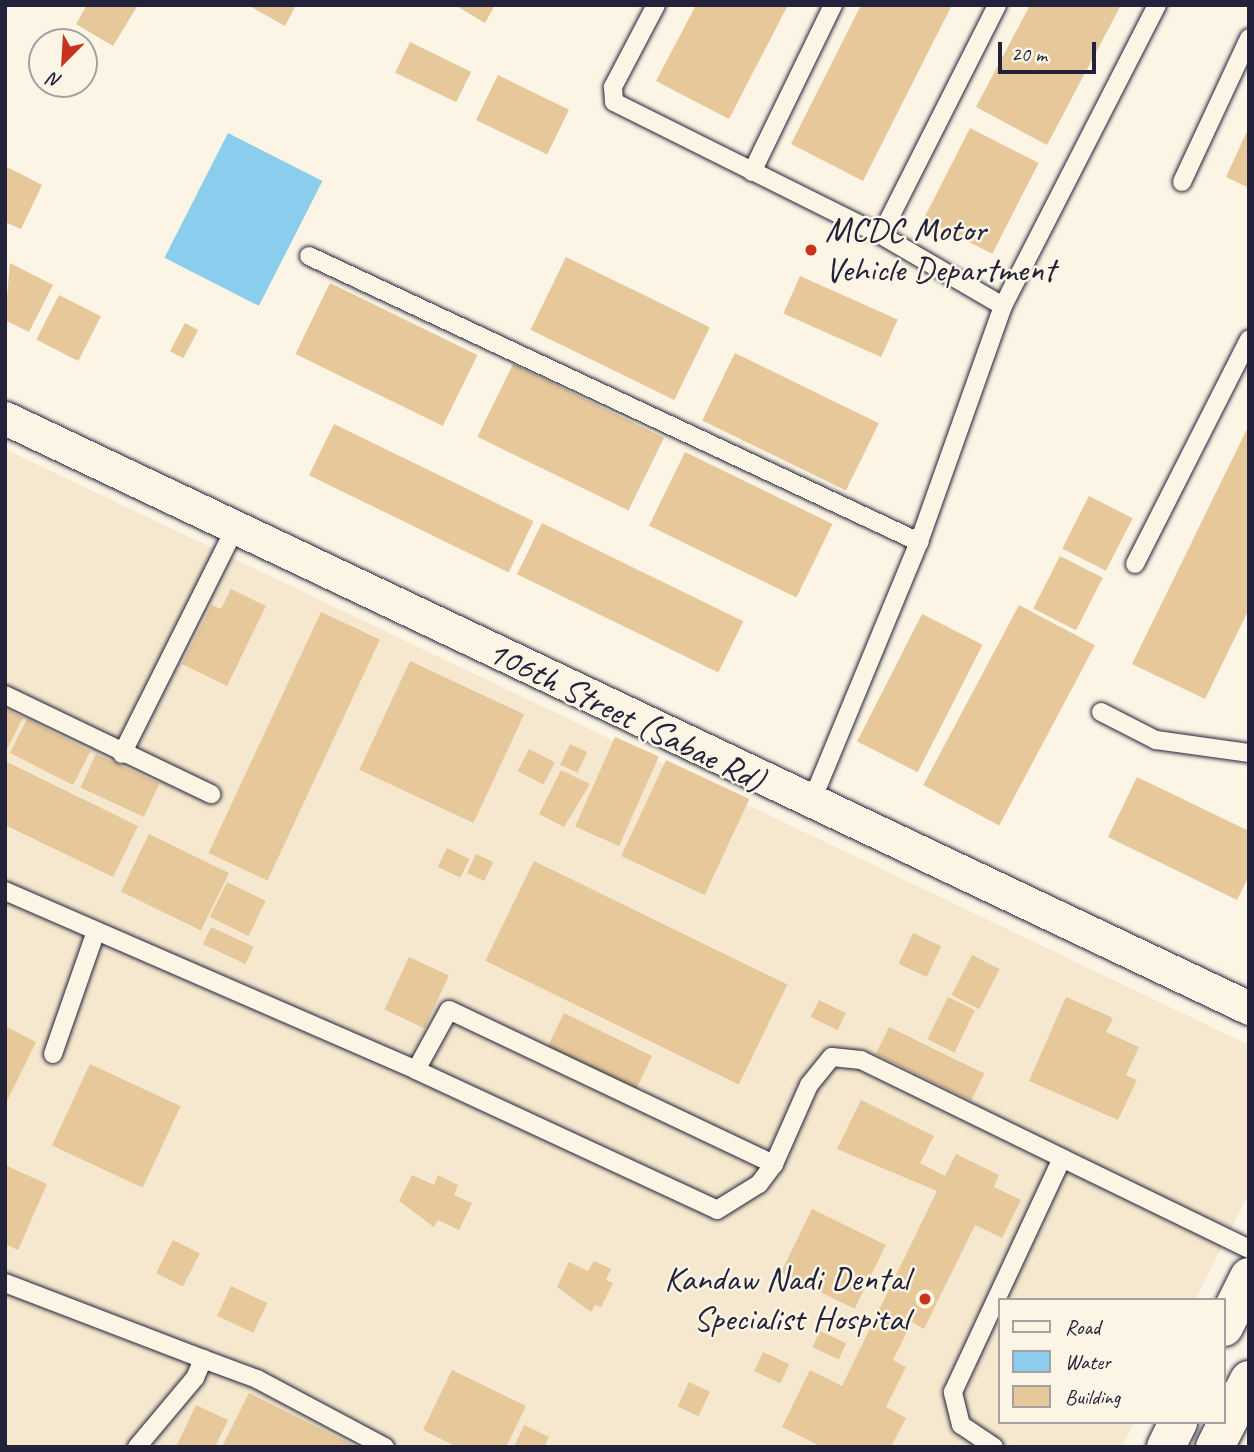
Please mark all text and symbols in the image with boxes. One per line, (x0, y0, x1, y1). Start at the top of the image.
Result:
north arrow (28, 28, 98, 98)
scale bar (1002, 28, 1100, 72)
text: 20 m (1011, 41, 1047, 67)
text: N (45, 67, 66, 94)
place label: MCDC Motor Vehicle Department (825, 209, 1055, 291)
marker: MCDC Motor Vehicle Department (803, 242, 819, 258)
street label: 106th Street (Sabae Rd) (480, 630, 772, 802)
place label: Kandaw Nadi Dental Specialist Hospital (663, 1258, 909, 1340)
marker: Kandaw Nadi Dental Specialist Hospital (915, 1289, 935, 1309)
legend (998, 1298, 1226, 1424)
text: Road (1065, 1314, 1100, 1340)
text: Water (1065, 1349, 1111, 1375)
text: Building (1065, 1384, 1120, 1410)

